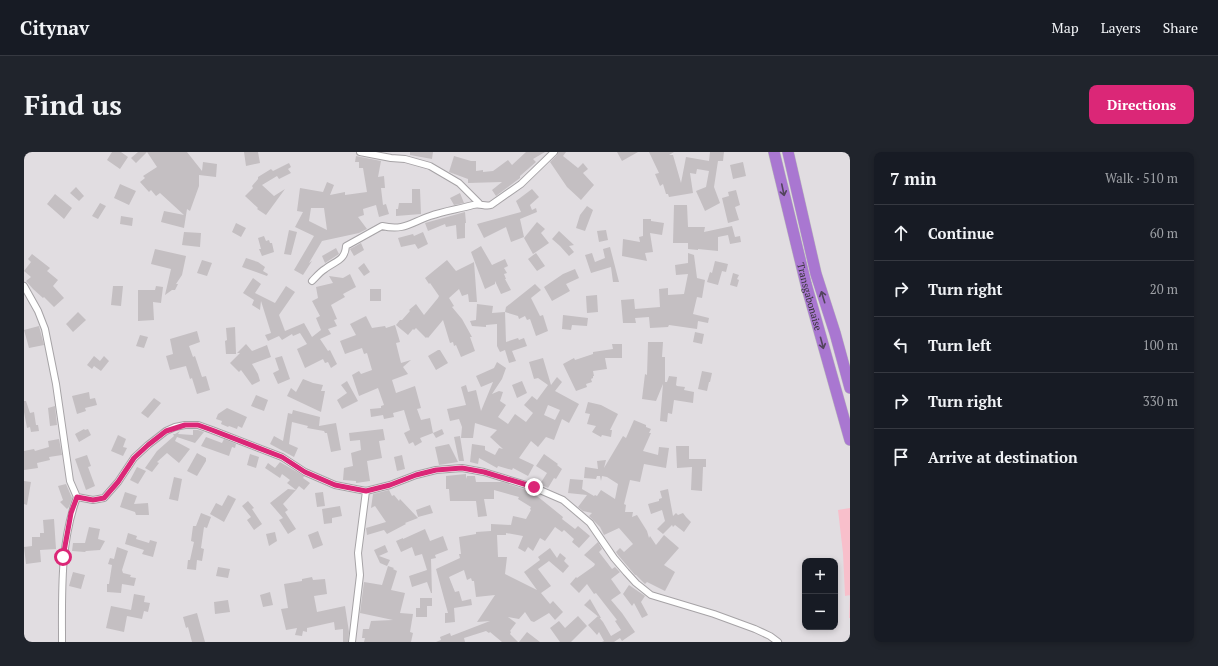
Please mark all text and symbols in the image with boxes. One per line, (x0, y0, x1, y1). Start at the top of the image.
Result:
text: Citynav (20, 15, 89, 40)
text: Map (1052, 18, 1079, 37)
text: Layers (1101, 18, 1141, 37)
text: Share (1163, 18, 1198, 37)
button: Directions (1089, 85, 1194, 124)
text: Find us (24, 86, 122, 123)
text: 7 min (890, 167, 937, 190)
text: Walk · 510 m (1105, 169, 1178, 187)
one-way arrow (779, 183, 787, 196)
icon: ahead (890, 222, 912, 244)
text: Continue (928, 223, 994, 243)
text: 60 m (1150, 224, 1178, 242)
street label: Transgabonaise (794, 261, 825, 332)
icon: right (890, 278, 912, 300)
text: Turn right (928, 279, 1003, 299)
text: 20 m (1150, 280, 1178, 298)
one-way arrow (819, 291, 826, 304)
icon: left (890, 334, 912, 356)
text: Turn left (928, 335, 992, 355)
one-way arrow (819, 336, 827, 349)
text: 100 m (1143, 336, 1178, 354)
icon: right (890, 390, 912, 412)
text: Turn right (928, 391, 1003, 411)
text: 330 m (1143, 392, 1178, 410)
icon: arrive (890, 446, 912, 468)
text: Arrive at destination (928, 447, 1078, 467)
route end (525, 478, 543, 496)
route start (54, 548, 72, 566)
map controls (802, 558, 838, 630)
button: + (802, 558, 838, 594)
button: − (802, 594, 838, 630)

